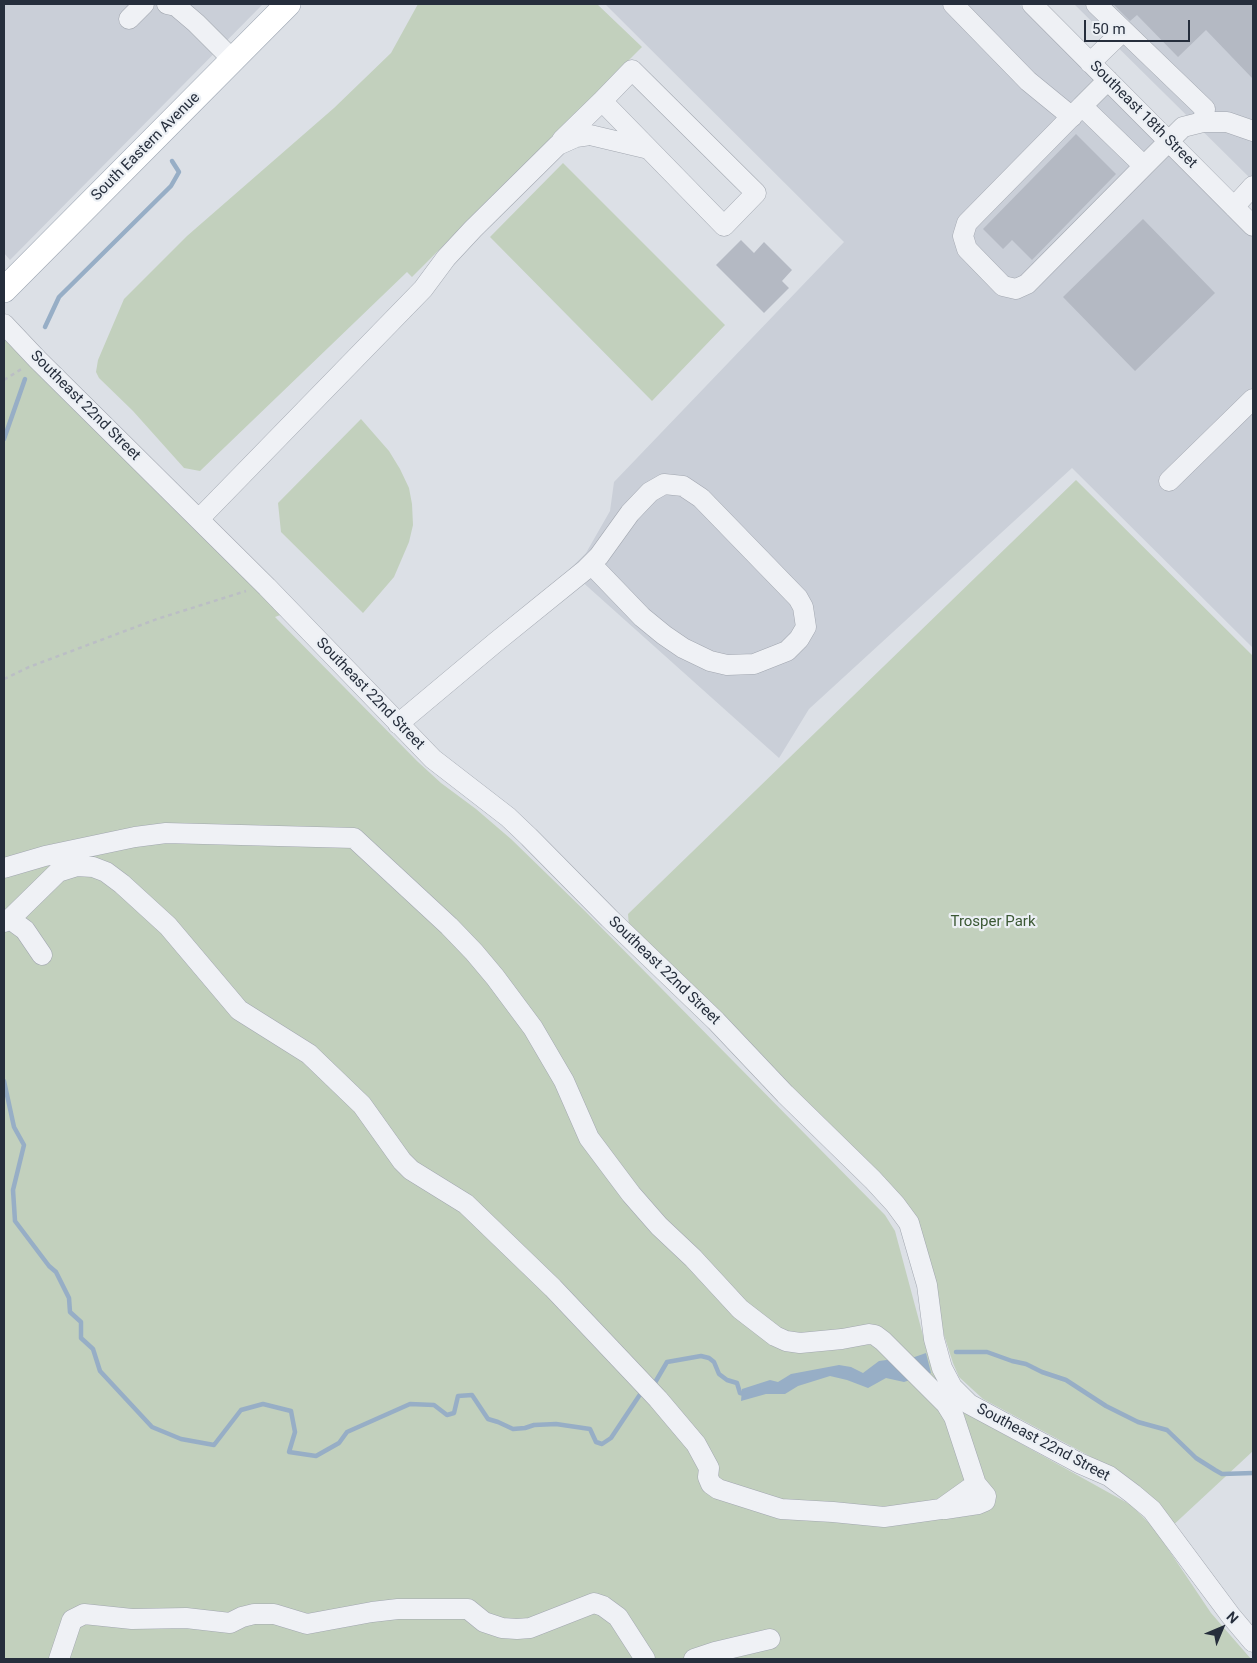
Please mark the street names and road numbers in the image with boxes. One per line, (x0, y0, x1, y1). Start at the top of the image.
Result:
street label: Southeast 18th Street (1085, 57, 1201, 173)
street label: South Eastern Avenue (88, 89, 204, 205)
street label: Southeast 22nd Street (26, 347, 144, 465)
street label: Southeast 22nd Street (312, 634, 428, 754)
street label: Southeast 22nd Street (604, 913, 724, 1029)
street label: Southeast 22nd Street (973, 1400, 1113, 1486)

